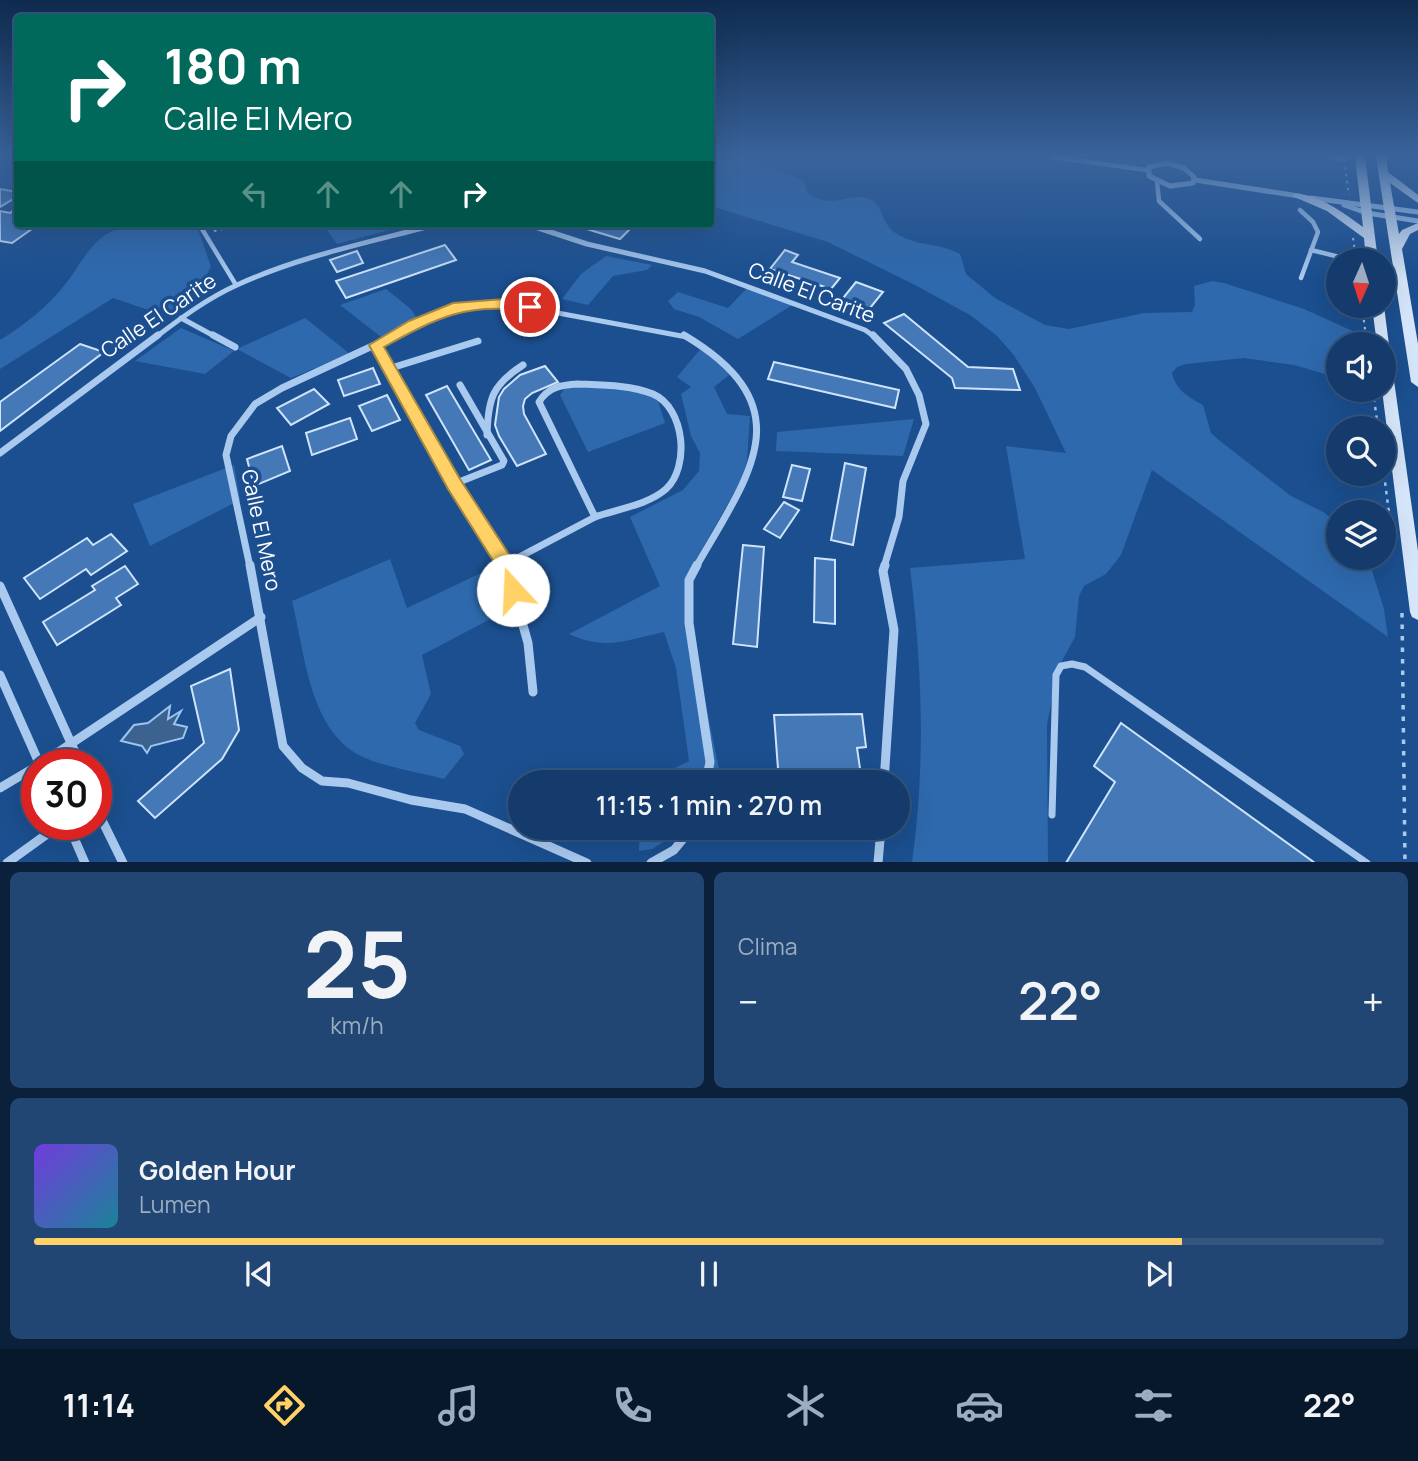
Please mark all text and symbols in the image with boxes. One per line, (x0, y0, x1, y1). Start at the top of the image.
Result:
text: 180 m (164, 32, 302, 99)
icon: right (49, 42, 140, 133)
text: Calle El Mero (164, 96, 353, 140)
icon: left (236, 175, 274, 213)
icon: ahead (309, 175, 347, 213)
icon: ahead (382, 175, 420, 213)
icon: right (455, 175, 493, 213)
north arrow (1326, 248, 1396, 318)
map controls (1326, 248, 1396, 570)
street label: Calle El Carite (745, 255, 879, 329)
street label: Calle El Carite (95, 266, 221, 364)
pin (500, 277, 560, 337)
icon: arrive (511, 288, 549, 326)
button: sound (1326, 332, 1396, 402)
button: search (1326, 416, 1396, 486)
street label: Calle El Mero (235, 467, 289, 593)
button: layers (1326, 500, 1396, 570)
position arrow (476, 553, 550, 627)
speed limit sign: 30 (21, 749, 112, 840)
text: 11:15 · 1 min · 270 m (596, 787, 822, 823)
text: 25 (303, 901, 411, 1025)
text: Clima (738, 930, 797, 962)
text: 22° (1018, 965, 1103, 1036)
text: − (738, 975, 759, 1027)
text: + (1362, 975, 1384, 1027)
text: km/h (330, 1009, 384, 1041)
text: Golden Hour (139, 1152, 296, 1188)
text: Lumen (139, 1188, 211, 1220)
icon: previous (240, 1255, 278, 1293)
icon: pause (690, 1255, 728, 1293)
icon: next (1140, 1255, 1178, 1293)
icon: directions (260, 1381, 309, 1430)
icon: music (434, 1381, 483, 1430)
icon: phone (608, 1381, 657, 1430)
icon: climate (781, 1381, 830, 1430)
icon: car (955, 1381, 1004, 1430)
icon: filters (1129, 1381, 1178, 1430)
text: 11:14 (62, 1383, 135, 1427)
text: 22° (1303, 1383, 1356, 1427)

